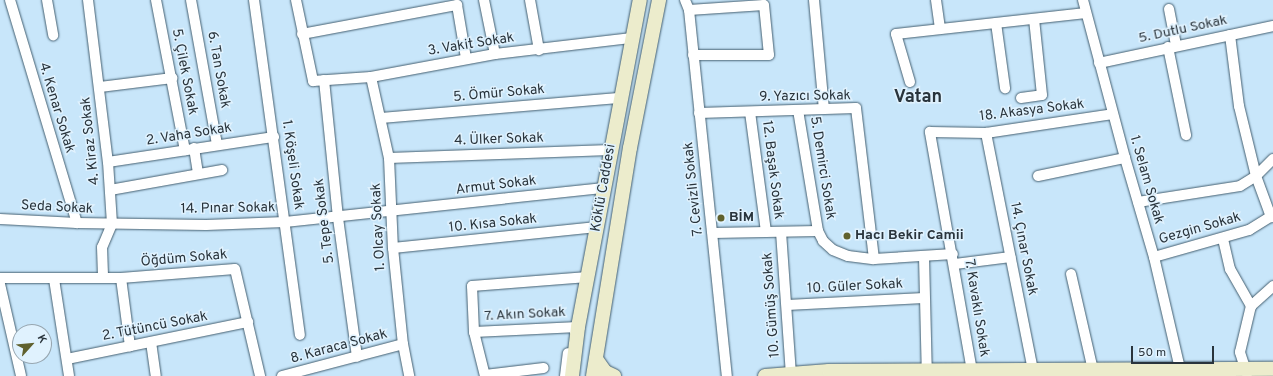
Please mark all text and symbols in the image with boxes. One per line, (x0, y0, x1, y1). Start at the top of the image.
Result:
street label: 5. Dutlu Sokak (1137, 12, 1229, 48)
street label: 5. Çilek Sokak (167, 27, 201, 117)
street label: 6. Tan Sokak (203, 30, 233, 110)
street label: 3. Vakit Sokak (426, 30, 516, 60)
street label: 4. Kenar Sokak (34, 61, 78, 155)
street label: 5. Ömür Sokak (453, 82, 545, 106)
district label: Vatan (894, 87, 942, 109)
street label: 9. Yazıcı Sokak (759, 88, 851, 106)
street label: 4. Kiraz Sokak (78, 96, 104, 186)
street label: 18. Akasya Sokak (978, 96, 1086, 126)
street label: 5. Demirci Sokak (806, 115, 838, 221)
street label: 1. Köşeli Sokak (277, 119, 307, 211)
street label: 2. Vaha Sokak (145, 120, 233, 150)
street label: 12. Başak Sokak (758, 120, 786, 220)
street label: 4. Ülker Sokak (454, 130, 544, 150)
street label: 1. Selam Sokak (1125, 134, 1167, 226)
street label: 7. Cevizli Sokak (681, 141, 707, 237)
street label: Köklü Caddesi (588, 143, 620, 233)
street label: Armut Sokak (455, 173, 537, 199)
street label: 5. Tepe Sokak (311, 177, 339, 265)
street label: 1. Olcay Sokak (368, 183, 390, 271)
street label: Seda Sokak (20, 198, 94, 218)
street label: 14. Pınar Sokak (181, 200, 275, 218)
street label: 14. Çınar Sokak (1006, 201, 1040, 297)
street label: Gezgin Sokak (1157, 209, 1243, 249)
place label: BİM (729, 210, 754, 226)
street label: 10. Kısa Sokak (448, 211, 538, 237)
marker: BİM (716, 213, 726, 223)
place label: Hacı Bekir Camii (855, 228, 964, 244)
marker: Hacı Bekir Camii (842, 231, 852, 241)
street label: Öğdüm Sokak (140, 247, 228, 271)
street label: 10. Gümüş Sokak (760, 252, 784, 358)
street label: 7. Kavaklı Sokak (960, 258, 992, 358)
street label: 10. Güler Sokak (807, 276, 903, 298)
street label: 7. Akın Sokak (484, 304, 566, 326)
street label: 2. Tütüncü Sokak (101, 308, 209, 346)
north arrow (12, 324, 52, 364)
street label: 8. Karaca Sokak (289, 326, 389, 368)
text: K (34, 332, 50, 346)
scale bar (1133, 338, 1216, 364)
text: 50 m (1138, 345, 1166, 361)

